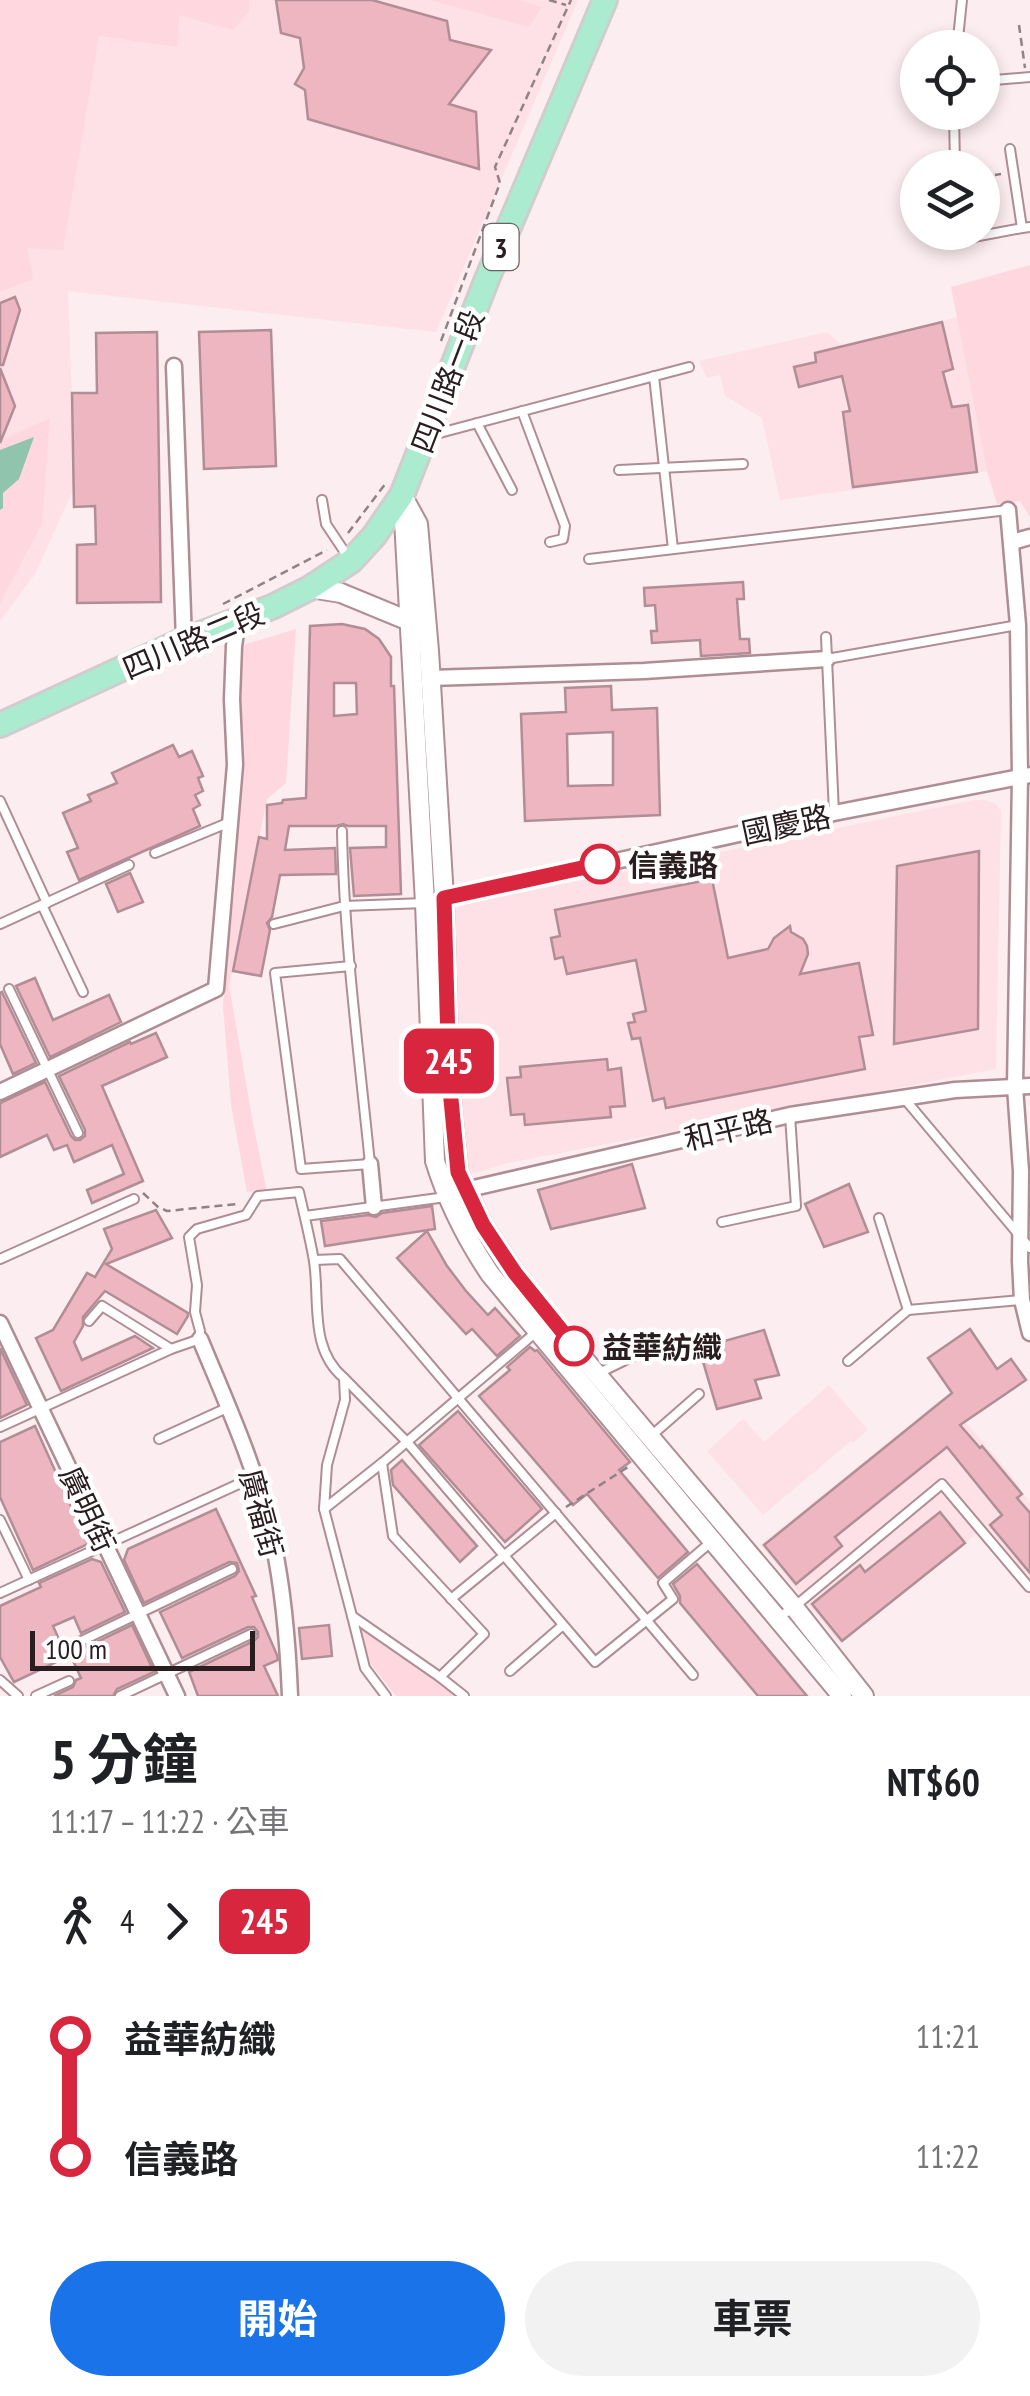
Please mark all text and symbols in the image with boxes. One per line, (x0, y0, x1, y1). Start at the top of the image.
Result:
map controls (900, 30, 1000, 250)
button: locate (900, 30, 1000, 130)
button: layers (900, 150, 1000, 250)
road number: 3 (484, 224, 518, 270)
street label: 四川路一段 (402, 304, 492, 458)
street label: 四川路二段 (116, 593, 270, 687)
street label: 國慶路 (738, 796, 834, 852)
marker: 信義路 (581, 845, 619, 883)
place label: 信義路 (628, 845, 718, 884)
line badge: 245 (392, 1028, 506, 1094)
text: 245 (424, 1038, 474, 1084)
street label: 和平路 (680, 1100, 776, 1158)
marker: 益華紡織 (555, 1327, 593, 1365)
place label: 益華紡織 (602, 1327, 722, 1366)
street label: 廣明街 (51, 1460, 125, 1558)
street label: 廣福街 (232, 1464, 292, 1562)
scale bar (30, 1626, 255, 1670)
text: 100 m (45, 1630, 107, 1667)
text: 5 分鐘 (50, 1723, 198, 1794)
text: NT$60 (887, 1757, 980, 1806)
text: 11:17 – 11:22 · 公車 (50, 1800, 290, 1842)
icon: walk (50, 1894, 105, 1949)
icon: forward (149, 1894, 204, 1949)
text: 245 (239, 1898, 290, 1944)
text: 4 (120, 1900, 134, 1942)
text: 益華紡織 (124, 2014, 276, 2063)
text: 11:21 (916, 2015, 980, 2057)
text: 信義路 (124, 2134, 238, 2183)
text: 11:22 (916, 2135, 980, 2177)
button: 開始 (50, 2261, 505, 2376)
button: 車票 (525, 2261, 980, 2376)

